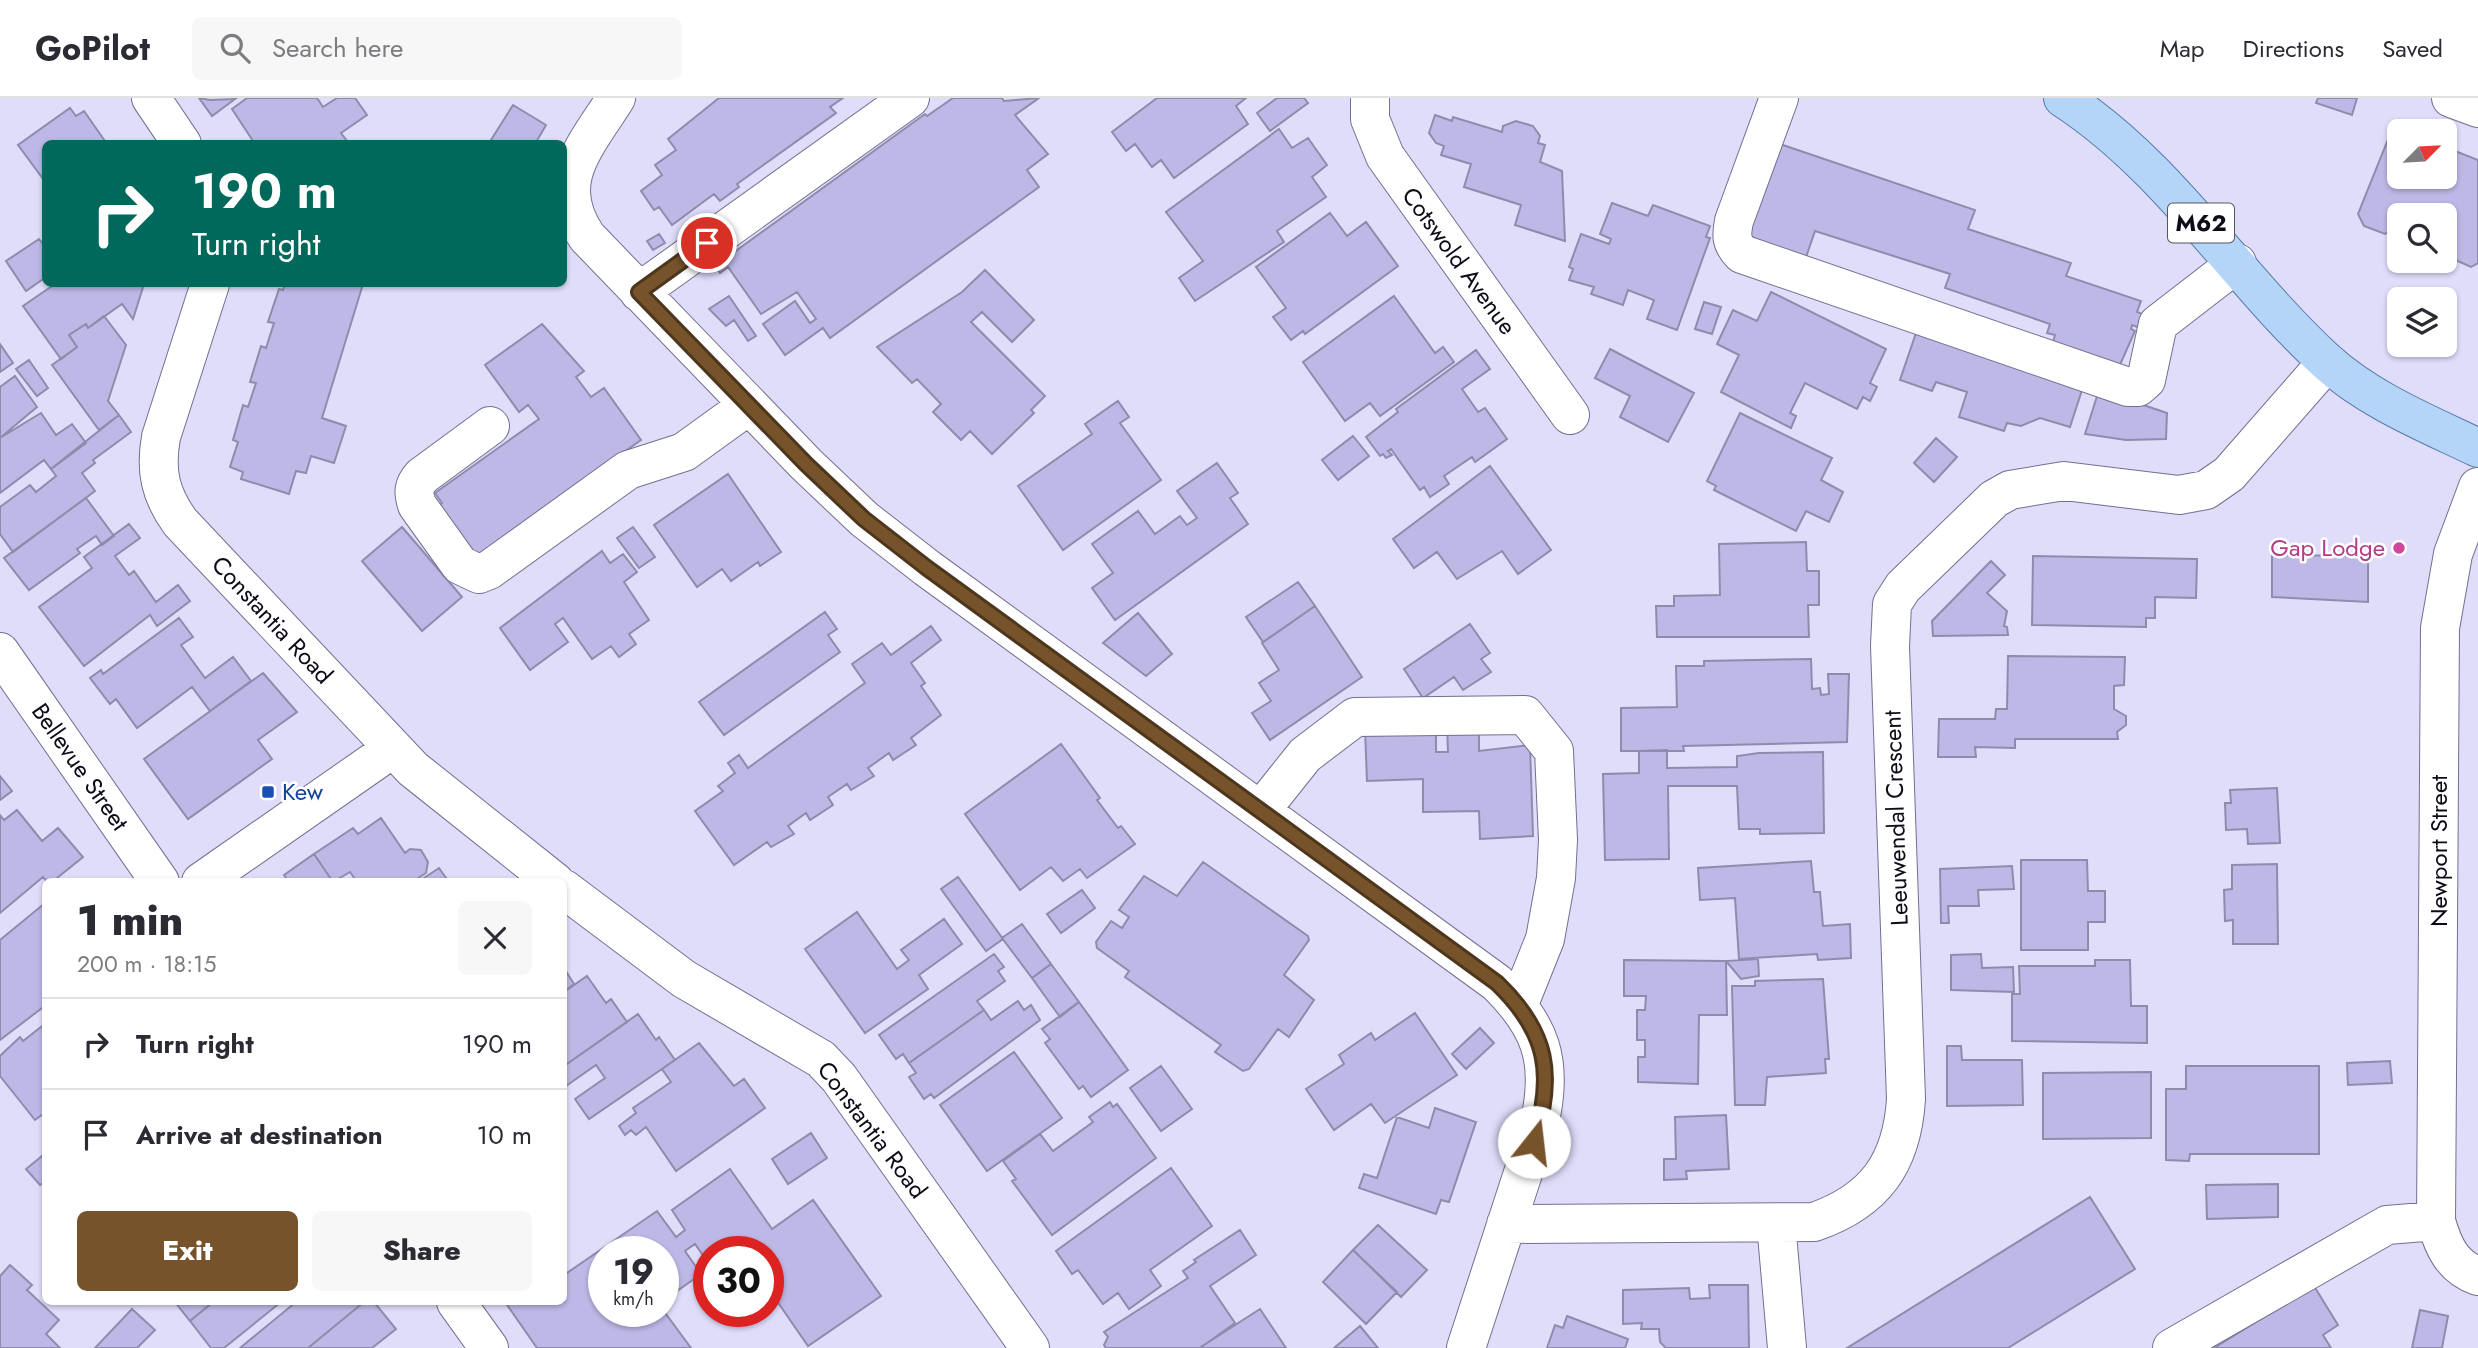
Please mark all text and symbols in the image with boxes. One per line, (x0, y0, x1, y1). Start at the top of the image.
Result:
search box (192, 17, 682, 80)
text: GoPilot (35, 25, 150, 72)
icon: search (216, 29, 254, 67)
text: Search here (272, 29, 403, 67)
text: Map (2160, 31, 2205, 66)
text: Directions (2243, 31, 2344, 66)
text: Saved (2382, 31, 2443, 66)
north arrow (2387, 119, 2457, 189)
map controls (2387, 119, 2457, 357)
text: 190 m (192, 156, 337, 226)
icon: right (77, 168, 168, 259)
street label: Cotswold Avenue (1394, 180, 1525, 342)
button: search (2387, 203, 2457, 273)
road number: M62 (2168, 204, 2234, 242)
pin (677, 213, 737, 273)
text: Turn right (192, 221, 321, 267)
icon: arrive (688, 224, 726, 262)
button: layers (2387, 287, 2457, 357)
place label: Gap Lodge (2270, 530, 2385, 565)
marker: Gap Lodge (2391, 540, 2407, 556)
street label: Constantia Road (204, 548, 341, 692)
street label: Bellevue Street (23, 696, 138, 838)
street label: Leeuwendal Crescent (1874, 709, 1917, 926)
place label: Kew (282, 774, 324, 809)
street label: Newport Street (2421, 775, 2456, 927)
marker: Kew (260, 784, 276, 800)
text: 1 min (77, 890, 183, 951)
button: close (458, 901, 532, 975)
text: 200 m · 18:15 (77, 947, 216, 981)
icon: right (77, 1025, 115, 1063)
text: Turn right (136, 1025, 254, 1063)
text: 190 m (462, 1025, 532, 1063)
street label: Constantia Road (809, 1054, 936, 1206)
position arrow (1497, 1105, 1571, 1179)
icon: arrive (77, 1116, 115, 1154)
text: Arrive at destination (136, 1116, 383, 1154)
text: 10 m (477, 1116, 532, 1154)
button: Exit (77, 1211, 298, 1291)
button: Share (312, 1211, 532, 1291)
speed limit sign: 30 (693, 1236, 784, 1327)
text: 19 (613, 1247, 654, 1297)
text: km/h (613, 1286, 654, 1312)

